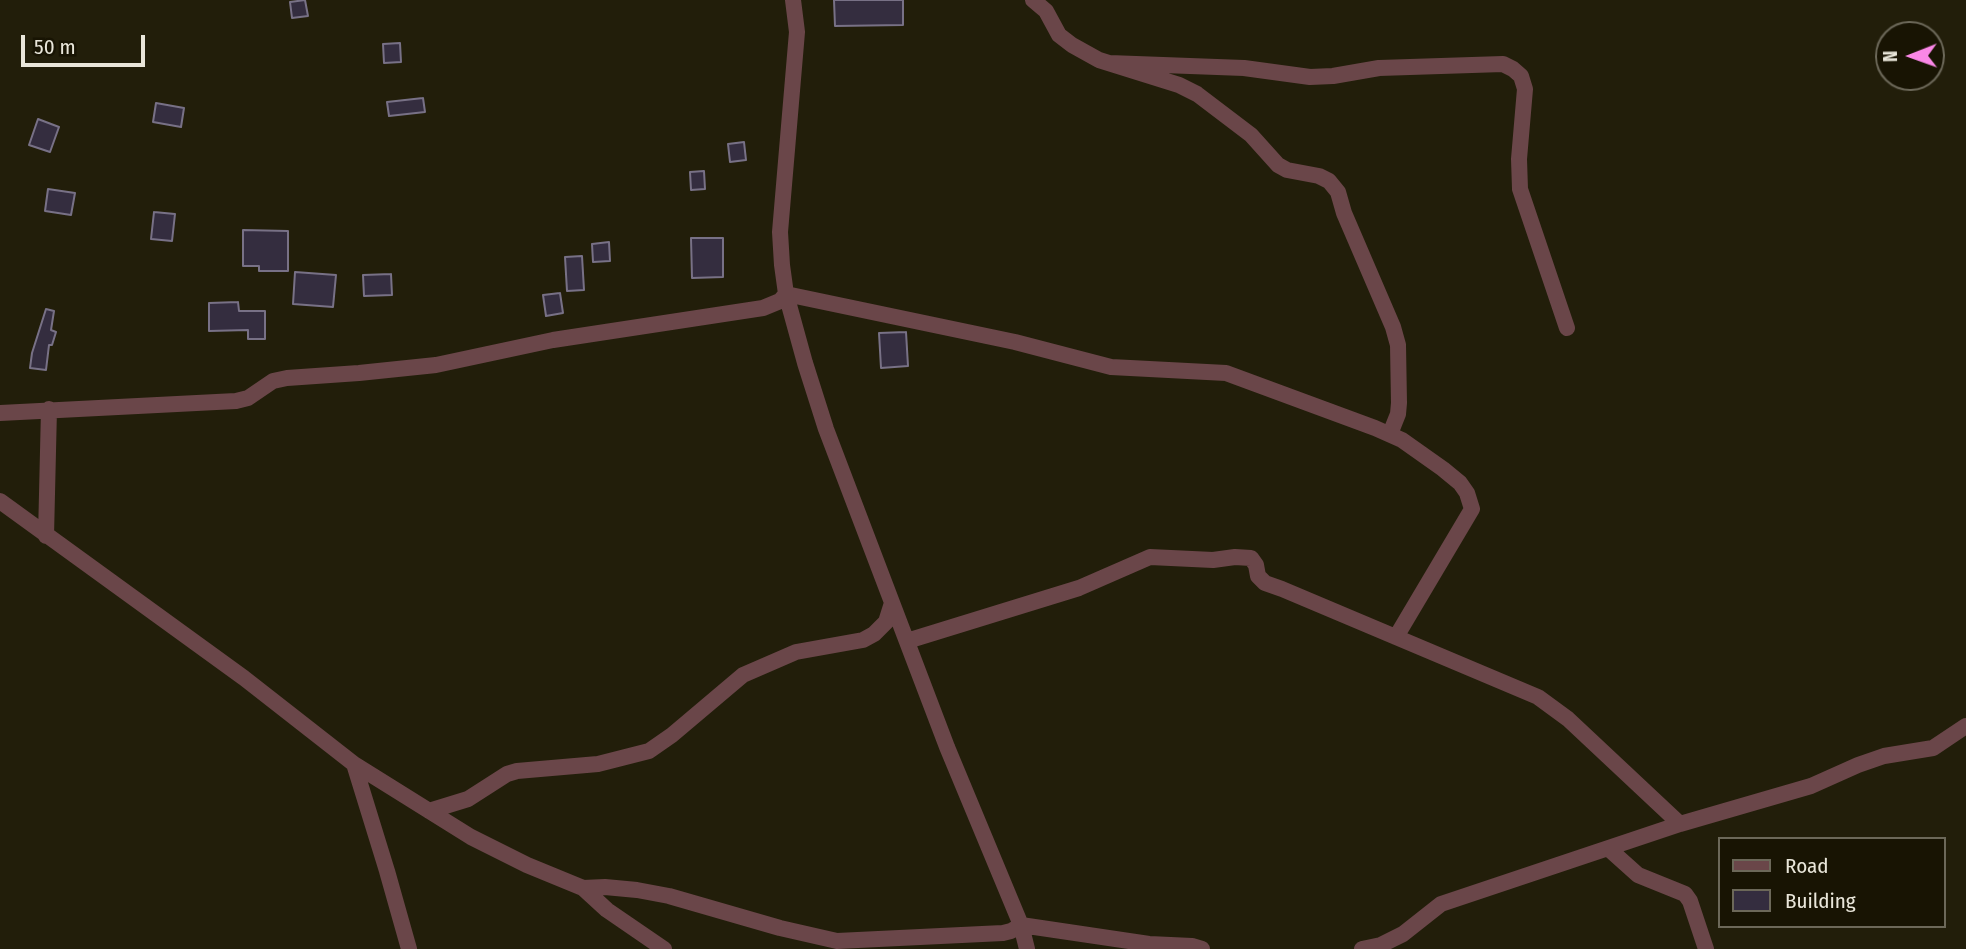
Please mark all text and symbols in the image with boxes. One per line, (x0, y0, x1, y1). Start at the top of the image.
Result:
scale bar (24, 21, 149, 65)
north arrow (1875, 21, 1945, 91)
text: 50 m (34, 34, 76, 60)
text: N (1879, 50, 1902, 62)
legend (1717, 837, 1945, 928)
text: Road (1785, 853, 1829, 879)
text: Building (1785, 888, 1856, 914)

